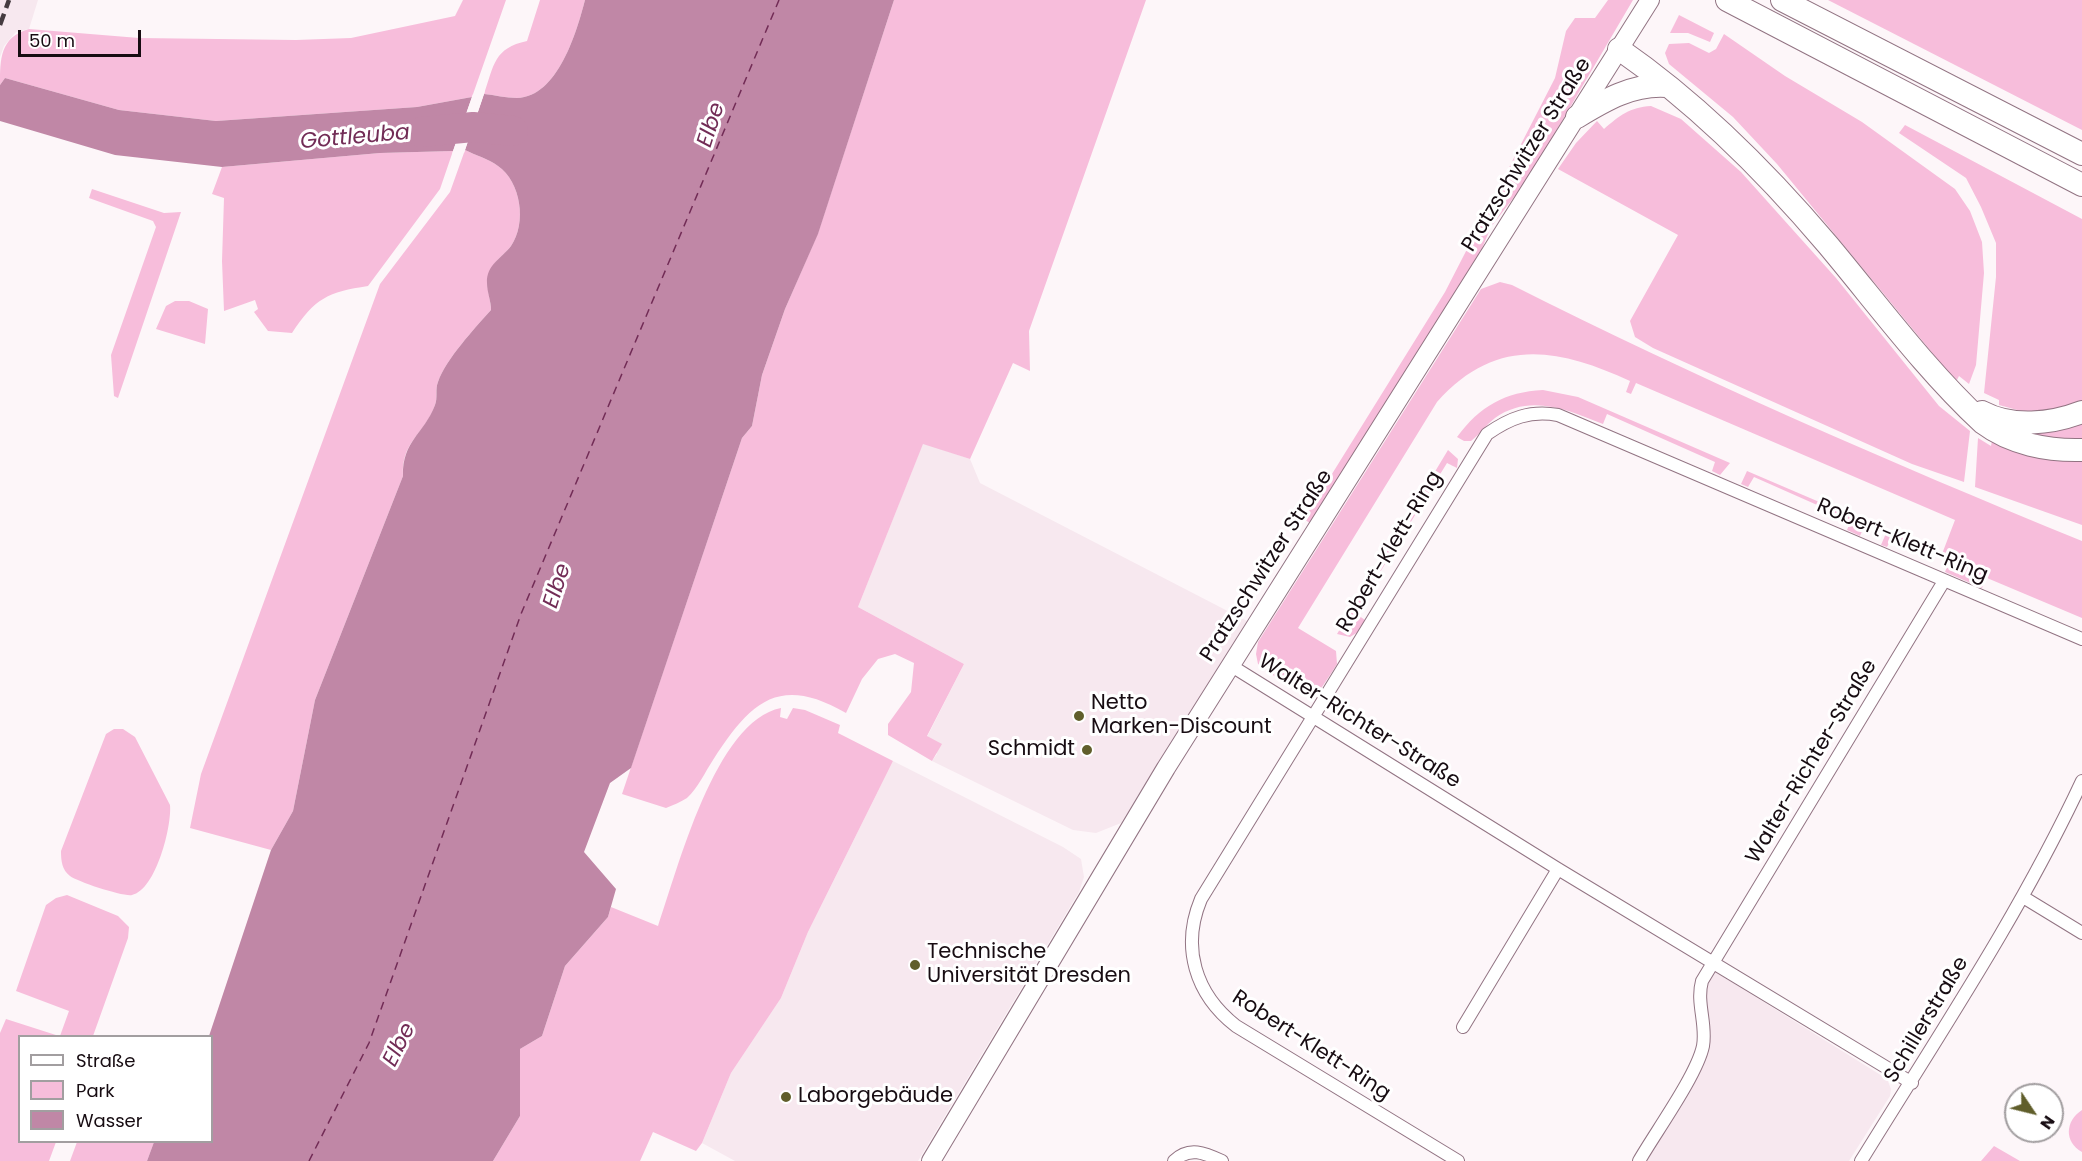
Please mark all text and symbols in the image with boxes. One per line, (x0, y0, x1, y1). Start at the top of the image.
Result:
scale bar (21, 18, 144, 56)
text: 50 m (29, 28, 75, 53)
street label: Pratzschwitzer Straße (1457, 53, 1597, 257)
water label: Elbe (692, 99, 732, 151)
water label: Gottleuba (299, 120, 411, 156)
street label: Pratzschwitzer Straße (1195, 465, 1339, 667)
street label: Robert-Klett-Ring (1332, 467, 1448, 637)
street label: Robert-Klett-Ring (1813, 494, 1991, 588)
water label: Elbe (538, 560, 578, 612)
street label: Walter-Richter-Straße (1253, 649, 1465, 795)
street label: Walter-Richter-Straße (1741, 655, 1883, 869)
place label: Netto Marken-Discount (1091, 691, 1272, 741)
marker: Netto Marken-Discount (1072, 709, 1086, 723)
place label: Schmidt (988, 737, 1075, 763)
marker: Schmidt (1080, 743, 1094, 757)
place label: Technische Universität Dresden (927, 940, 1131, 990)
street label: Schillerstraße (1879, 952, 1975, 1088)
marker: Technische Universität Dresden (908, 958, 922, 972)
street label: Robert-Klett-Ring (1227, 985, 1395, 1107)
water label: Elbe (378, 1019, 422, 1071)
legend (18, 1035, 213, 1143)
text: Straße (76, 1048, 135, 1073)
text: Park (76, 1078, 115, 1103)
north arrow (2004, 1083, 2064, 1143)
place label: Laborgebäude (798, 1084, 953, 1110)
marker: Laborgebäude (779, 1090, 793, 1104)
text: Wasser (76, 1108, 142, 1133)
text: N (2035, 1111, 2060, 1134)

